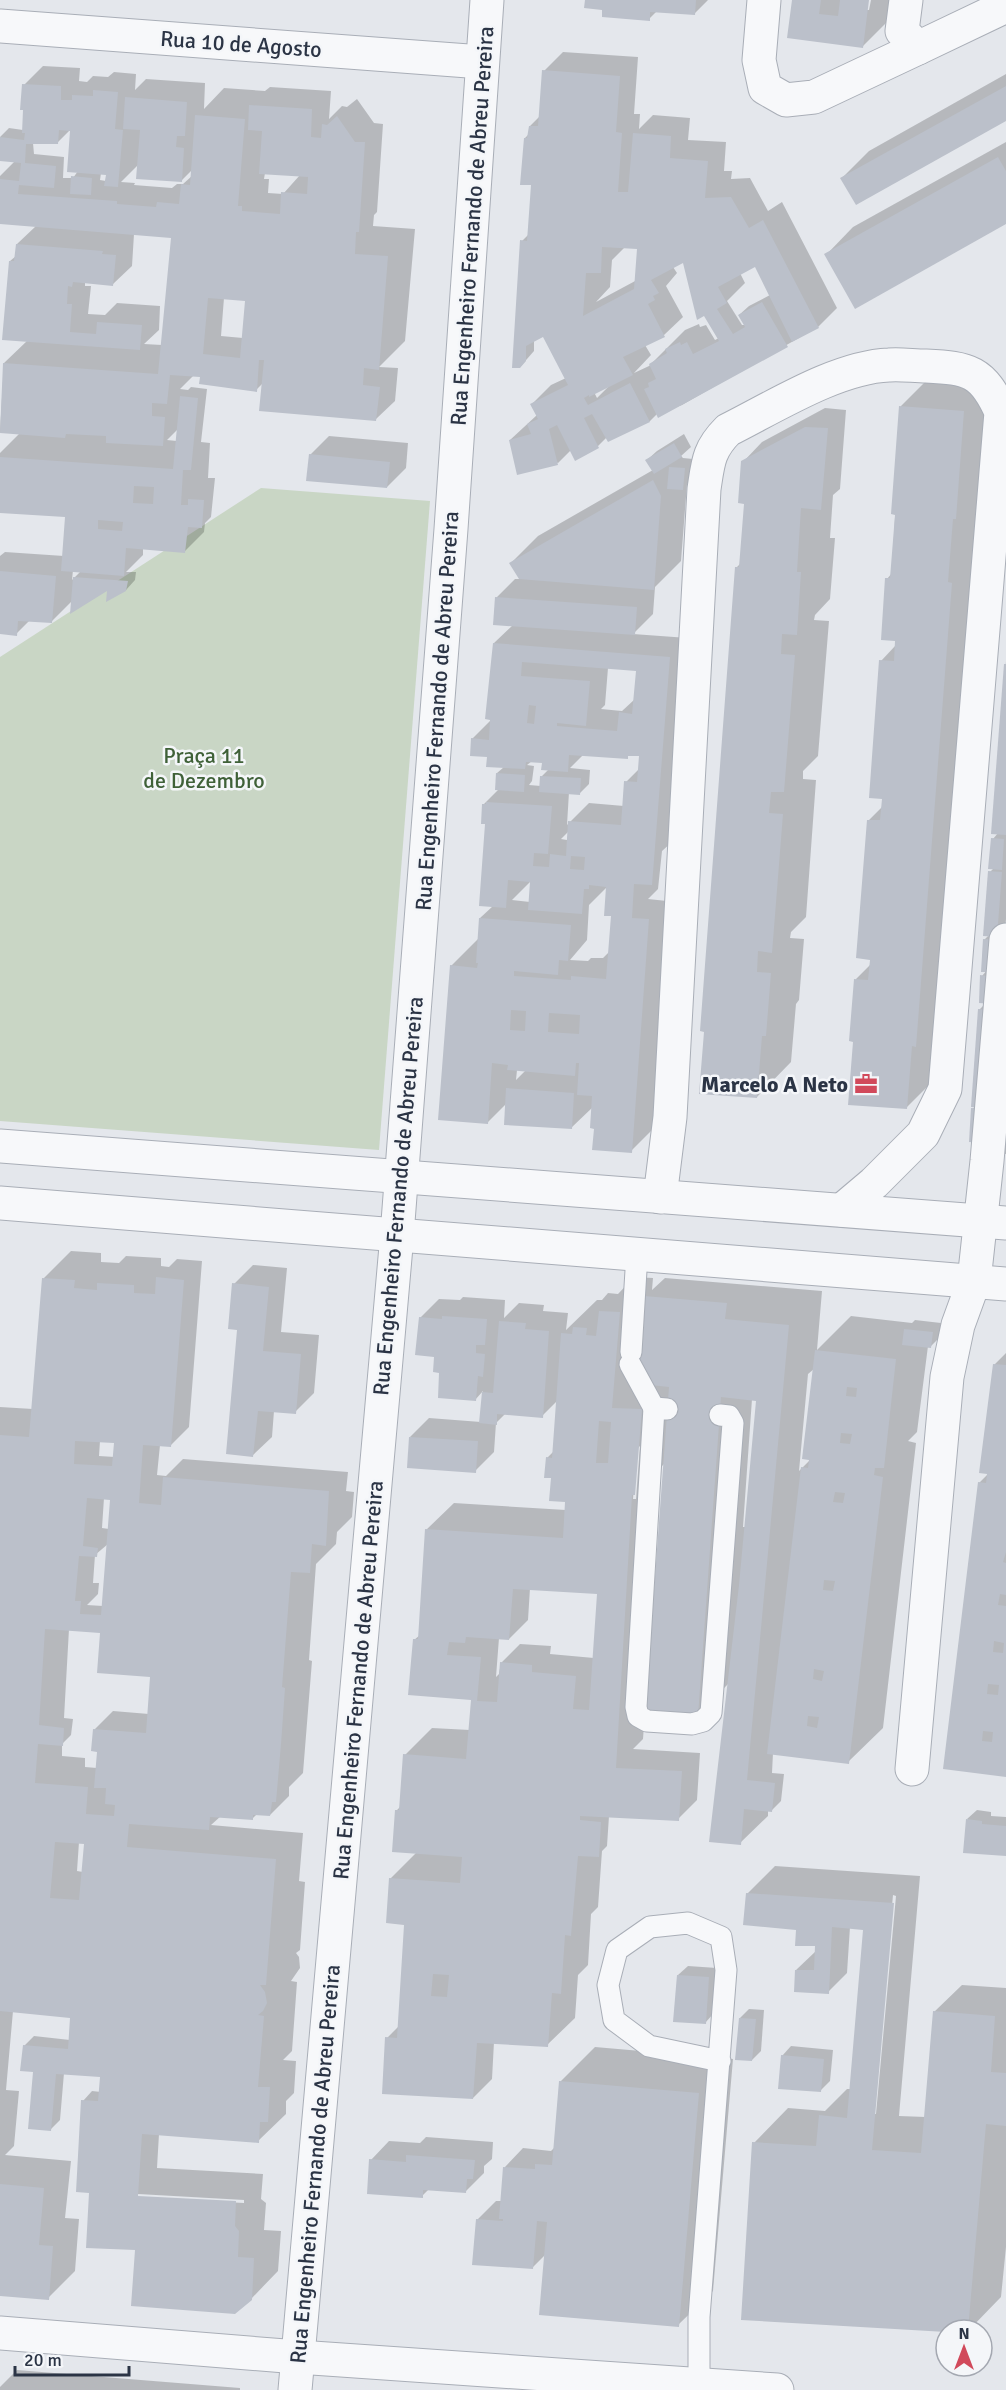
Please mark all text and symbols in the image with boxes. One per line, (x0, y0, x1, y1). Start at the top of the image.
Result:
street label: Rua 10 de Agosto (159, 25, 323, 63)
street label: Rua Engenheiro Fernando de Abreu Pereira (445, 25, 499, 427)
street label: Rua Engenheiro Fernando de Abreu Pereira (410, 510, 464, 912)
park label: Praça 11 de Dezembro (143, 742, 265, 794)
street label: Rua Engenheiro Fernando de Abreu Pereira (367, 995, 429, 1397)
place label: Marcelo A Neto (701, 1071, 848, 1098)
office icon: Marcelo A Neto (853, 1071, 879, 1097)
street label: Rua Engenheiro Fernando de Abreu Pereira (327, 1479, 389, 1881)
street label: Rua Engenheiro Fernando de Abreu Pereira (284, 1963, 346, 2365)
north arrow (934, 2318, 994, 2378)
text: N (958, 2324, 970, 2344)
scale bar (15, 2339, 129, 2377)
text: 20 m (24, 2349, 62, 2371)

